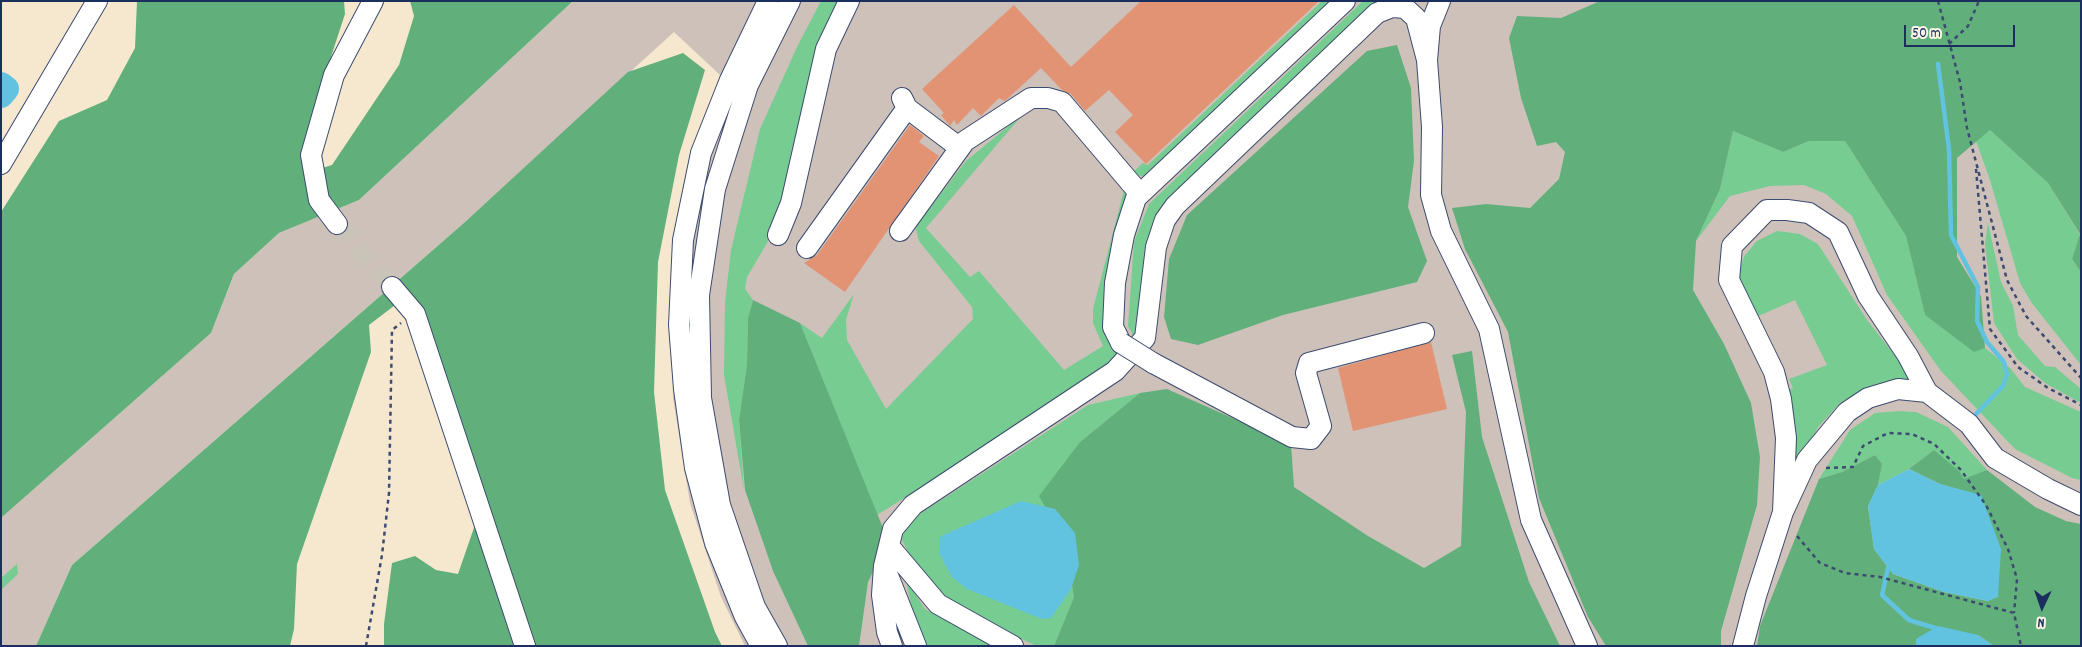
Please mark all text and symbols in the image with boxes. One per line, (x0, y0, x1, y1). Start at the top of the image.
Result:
scale bar (1907, 15, 2018, 47)
text: 50 m (1912, 23, 1941, 45)
north arrow (2017, 582, 2067, 632)
text: N (2037, 612, 2045, 632)

